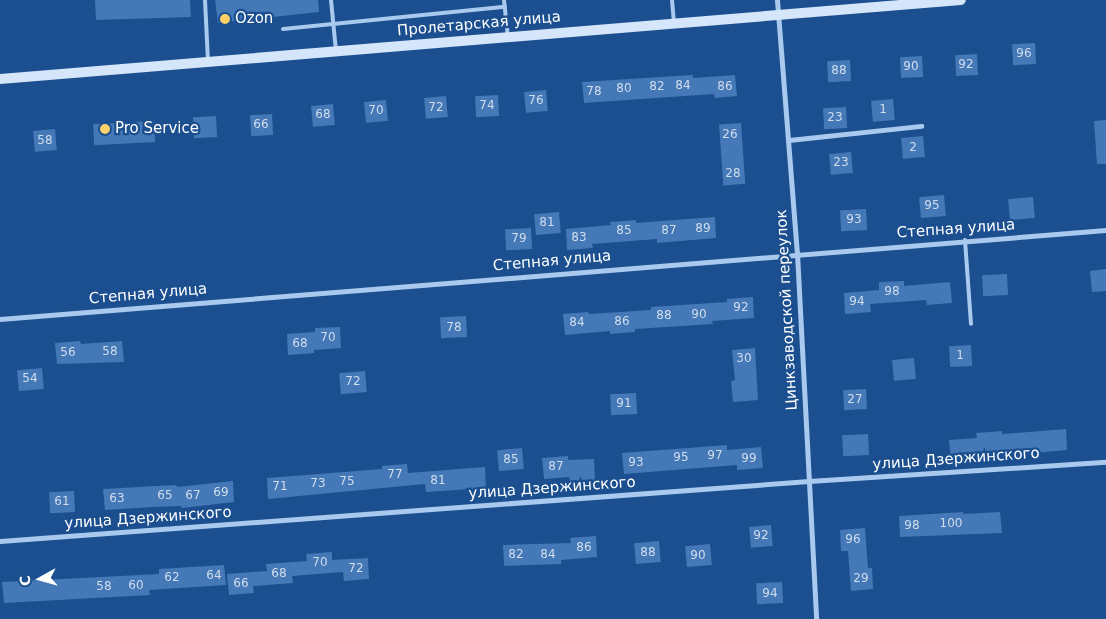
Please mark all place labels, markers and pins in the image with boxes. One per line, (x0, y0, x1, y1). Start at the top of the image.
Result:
place label: Ozon (235, 10, 273, 28)
marker: Ozon (219, 13, 231, 25)
place label: Pro Service (115, 120, 199, 138)
marker: Pro Service (99, 123, 111, 135)

